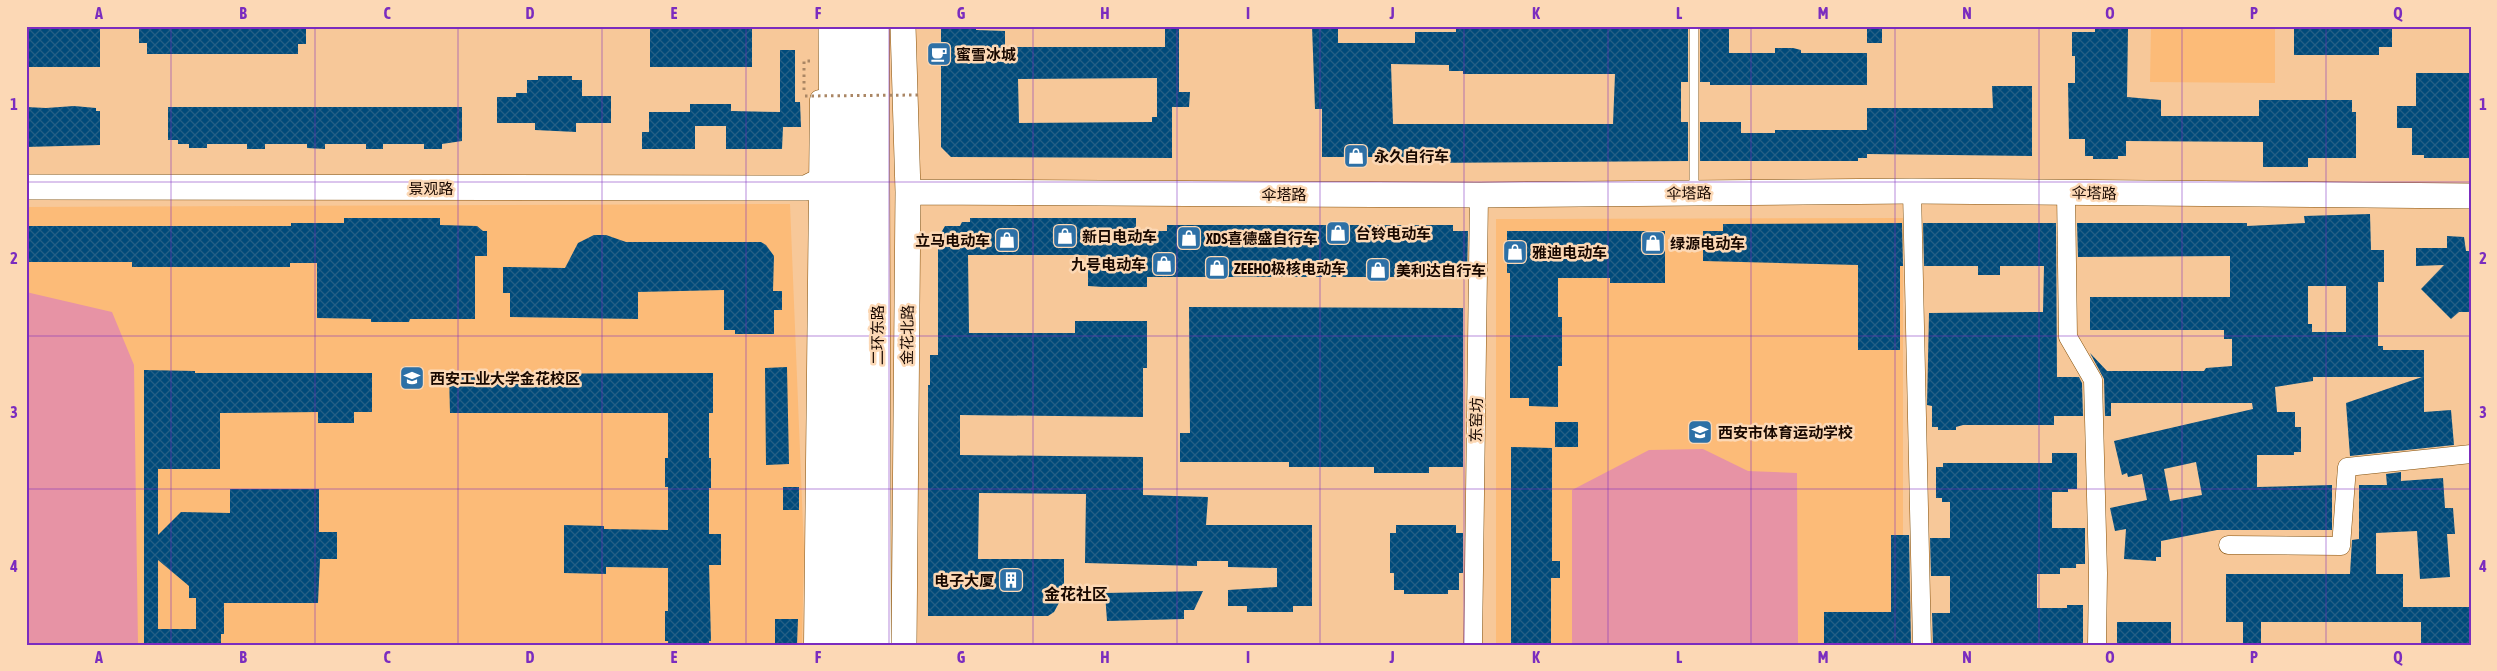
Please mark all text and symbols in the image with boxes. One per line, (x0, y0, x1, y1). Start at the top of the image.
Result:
text: A (94, 4, 103, 22)
text: B (239, 4, 247, 22)
text: C (383, 4, 391, 22)
text: D (526, 4, 535, 22)
text: E (671, 4, 678, 22)
text: F (815, 4, 822, 22)
text: G (957, 4, 966, 22)
text: H (1100, 4, 1110, 22)
text: I (1246, 4, 1250, 22)
text: J (1388, 4, 1395, 22)
text: K (1532, 4, 1540, 22)
text: L (1676, 4, 1683, 22)
text: M (1818, 4, 1828, 22)
text: N (1962, 4, 1972, 22)
text: O (2105, 4, 2115, 22)
text: P (2250, 4, 2258, 22)
text: Q (2393, 4, 2403, 22)
cafe icon: 蜜雪冰城 (926, 41, 952, 67)
place label: 蜜雪冰城 (956, 46, 1016, 63)
text: 1 (10, 95, 18, 113)
text: 1 (2479, 95, 2487, 113)
shop icon: 永久自行车 (1343, 143, 1369, 169)
place label: 永久自行车 (1374, 148, 1449, 165)
street label: 景观路 (408, 180, 454, 197)
street label: 伞塔路 (1666, 184, 1712, 202)
street label: 伞塔路 (2071, 184, 2117, 202)
street label: 伞塔路 (1261, 186, 1307, 203)
shop icon: 台铃电动车 (1325, 220, 1351, 246)
shop icon: 新日电动车 (1052, 223, 1078, 249)
shop icon: XDS喜德盛自行车 (1176, 225, 1202, 251)
place label: 台铃电动车 (1356, 225, 1431, 242)
shop icon: 立马电动车 (994, 227, 1020, 253)
place label: 新日电动车 (1082, 228, 1157, 245)
place label: XDS喜德盛自行车 (1205, 230, 1317, 247)
shop icon: 绿源电动车 (1640, 230, 1666, 256)
place label: 立马电动车 (915, 232, 990, 249)
place label: 绿源电动车 (1670, 235, 1745, 252)
shop icon: 雅迪电动车 (1502, 239, 1528, 265)
place label: 雅迪电动车 (1532, 244, 1607, 261)
text: 2 (10, 249, 18, 267)
text: 2 (2479, 249, 2487, 267)
shop icon: 九号电动车 (1151, 251, 1177, 277)
shop icon: ZEEHO极核电动车 (1204, 255, 1230, 281)
place label: 九号电动车 (1071, 256, 1146, 273)
shop icon: 美利达自行车 (1365, 257, 1391, 283)
place label: ZEEHO极核电动车 (1234, 260, 1346, 277)
place label: 美利达自行车 (1396, 262, 1486, 279)
street label: 二环东路 (869, 305, 886, 365)
street label: 金花北路 (898, 305, 916, 365)
school or university icon: 西安工业大学金花校区 (399, 365, 425, 391)
place label: 西安工业大学金花校区 (430, 370, 580, 387)
street label: 东窑坊 (1467, 397, 1485, 443)
text: 3 (10, 403, 18, 421)
text: 3 (2479, 403, 2487, 421)
school or university icon: 西安市体育运动学校 (1687, 419, 1713, 445)
place label: 西安市体育运动学校 (1718, 424, 1853, 441)
text: 4 (9, 557, 18, 575)
text: 4 (2478, 557, 2487, 575)
building icon: 电子大厦 (998, 567, 1024, 593)
place label: 电子大厦 (934, 572, 994, 589)
district label: 金花社区 (1044, 585, 1108, 603)
text: A (94, 648, 103, 666)
text: B (239, 648, 247, 666)
text: C (383, 648, 391, 666)
text: D (526, 648, 535, 666)
text: E (671, 648, 678, 666)
text: F (815, 648, 822, 666)
text: G (957, 648, 966, 666)
text: H (1100, 648, 1110, 666)
text: I (1246, 648, 1250, 666)
text: J (1388, 648, 1395, 666)
text: K (1532, 648, 1540, 666)
text: L (1676, 648, 1683, 666)
text: M (1818, 648, 1828, 666)
text: N (1962, 648, 1972, 666)
text: O (2105, 648, 2115, 666)
text: P (2250, 648, 2258, 666)
text: Q (2393, 648, 2403, 666)

